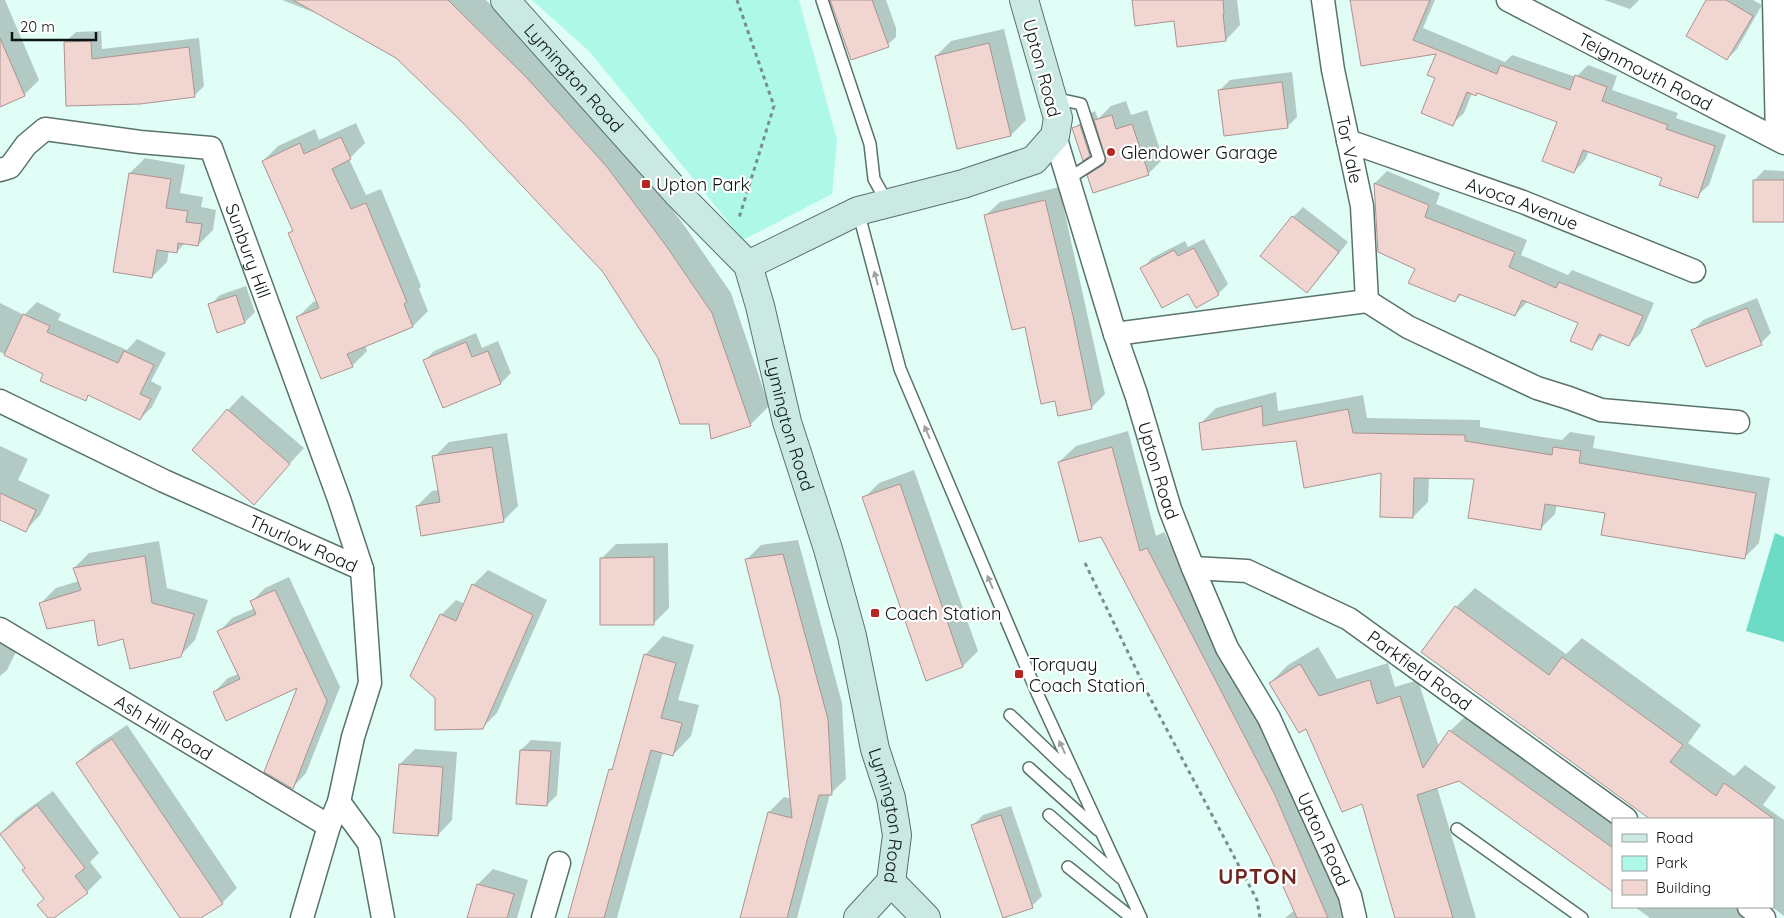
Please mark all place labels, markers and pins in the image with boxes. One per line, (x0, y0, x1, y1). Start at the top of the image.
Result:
place label: Glendower Garage (1121, 141, 1278, 164)
marker: Glendower Garage (1105, 146, 1117, 158)
place label: Upton Park (656, 173, 750, 196)
marker: Upton Park (640, 178, 652, 190)
place label: Coach Station (885, 602, 1001, 625)
marker: Coach Station (869, 607, 881, 619)
place label: Torquay Coach Station (1029, 653, 1145, 697)
marker: Torquay Coach Station (1013, 668, 1025, 680)

